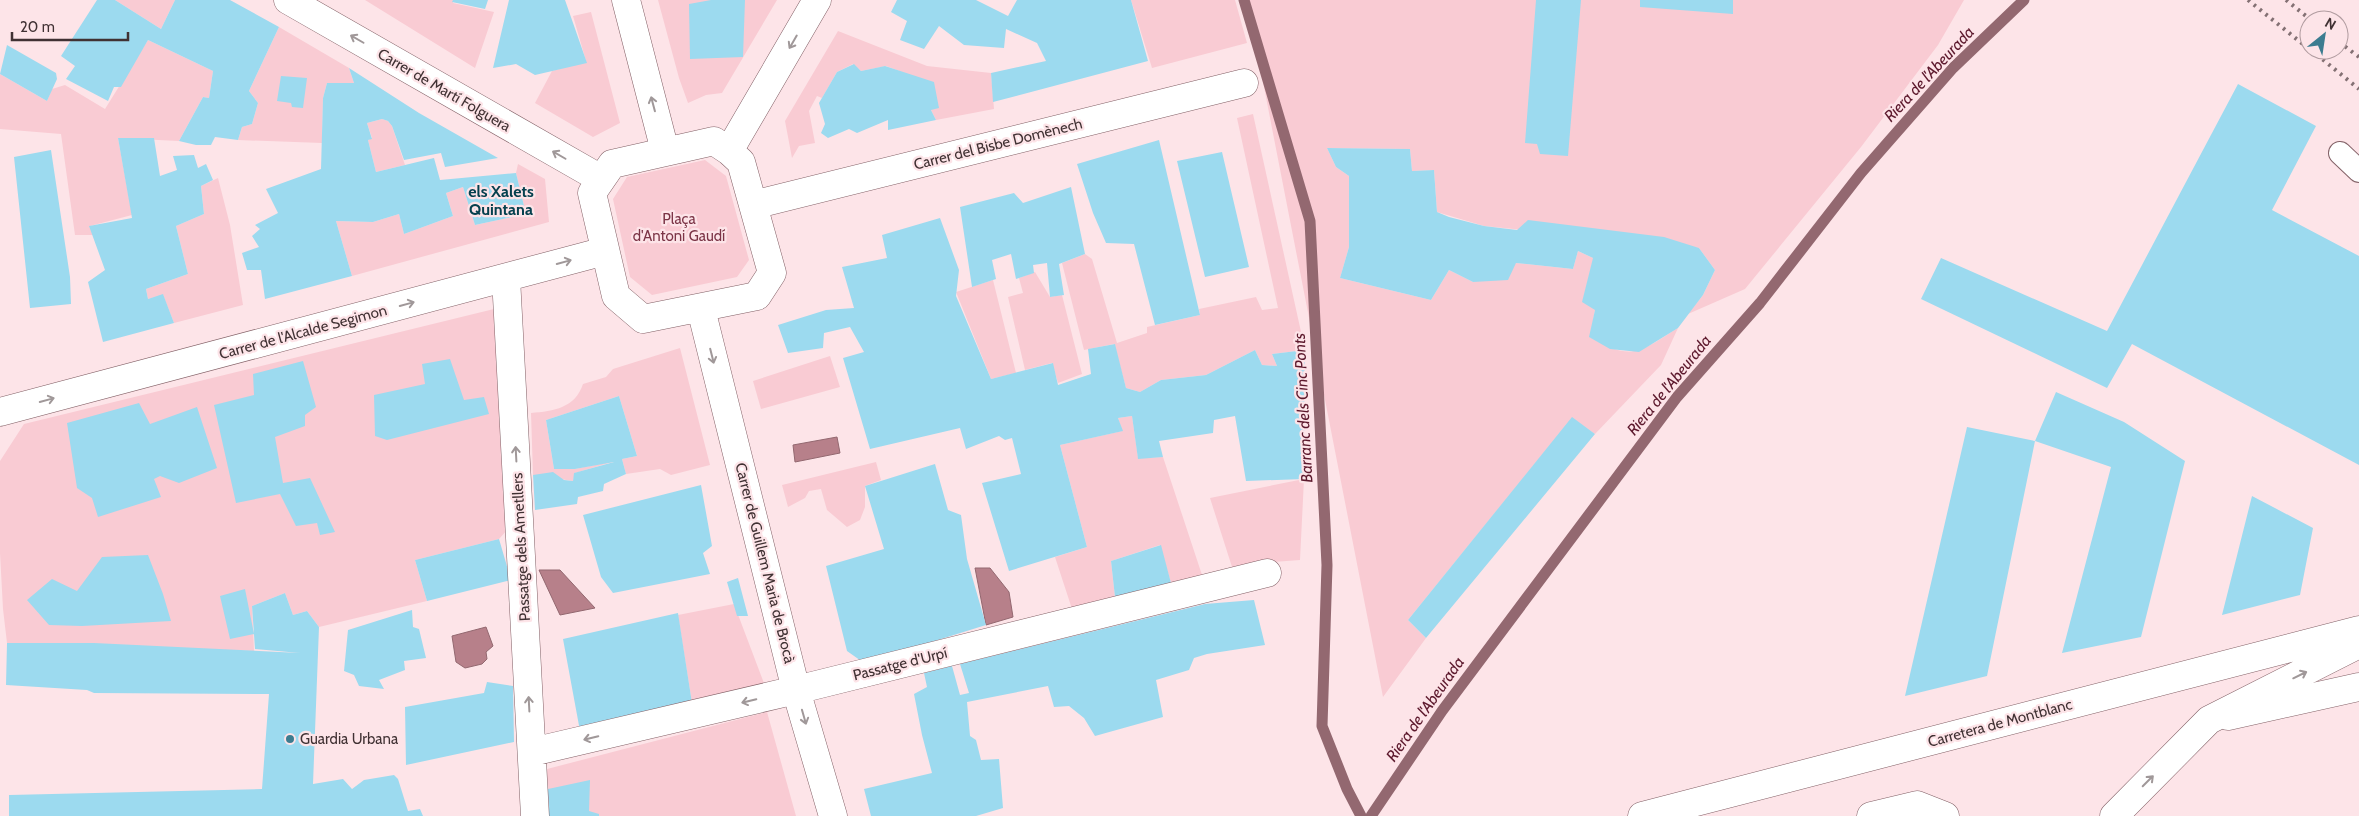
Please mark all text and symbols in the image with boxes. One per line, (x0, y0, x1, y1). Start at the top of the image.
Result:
scale bar (12, 10, 129, 42)
north arrow (2299, 10, 2349, 60)
text: N (2322, 13, 2339, 34)
text: 20 m (20, 18, 55, 36)
water label: Riera de l'Abeurada (1880, 22, 1978, 126)
one-way arrow (350, 34, 364, 44)
one-way arrow (787, 35, 797, 49)
street label: Carrer de Martí Folguera (374, 45, 514, 136)
one-way arrow (648, 96, 657, 112)
street label: Carrer del Bisbe Domènech (912, 114, 1084, 174)
one-way arrow (551, 150, 566, 160)
district label: els Xalets Quintana (468, 182, 534, 219)
park label: Plaça d'Antoni Gaudí (633, 210, 725, 245)
one-way arrow (556, 256, 572, 266)
one-way arrow (399, 299, 415, 308)
street label: Carrer de l'Alcalde Segimon (217, 301, 389, 363)
water label: Riera de l'Abeurada (1623, 331, 1715, 439)
water label: Barranc dels Cinc Ponts (1290, 333, 1316, 483)
one-way arrow (708, 348, 718, 364)
one-way arrow (39, 395, 55, 404)
one-way arrow (511, 446, 520, 462)
street label: Carrer de Guillem Maria de Brocà (731, 461, 799, 666)
street label: Passatge dels Ametllers (508, 472, 534, 622)
street label: Passatge d'Urpí (851, 644, 949, 684)
water label: Riera de l'Abeurada (1382, 653, 1468, 765)
one-way arrow (2293, 670, 2308, 680)
street label: Carretera de Montblanc (1926, 695, 2074, 751)
one-way arrow (525, 696, 534, 712)
one-way arrow (741, 697, 757, 706)
one-way arrow (800, 709, 810, 725)
place label: Guardia Urbana (300, 730, 399, 748)
marker: Guardia Urbana (284, 733, 296, 745)
one-way arrow (583, 734, 599, 743)
one-way arrow (2142, 776, 2154, 788)

